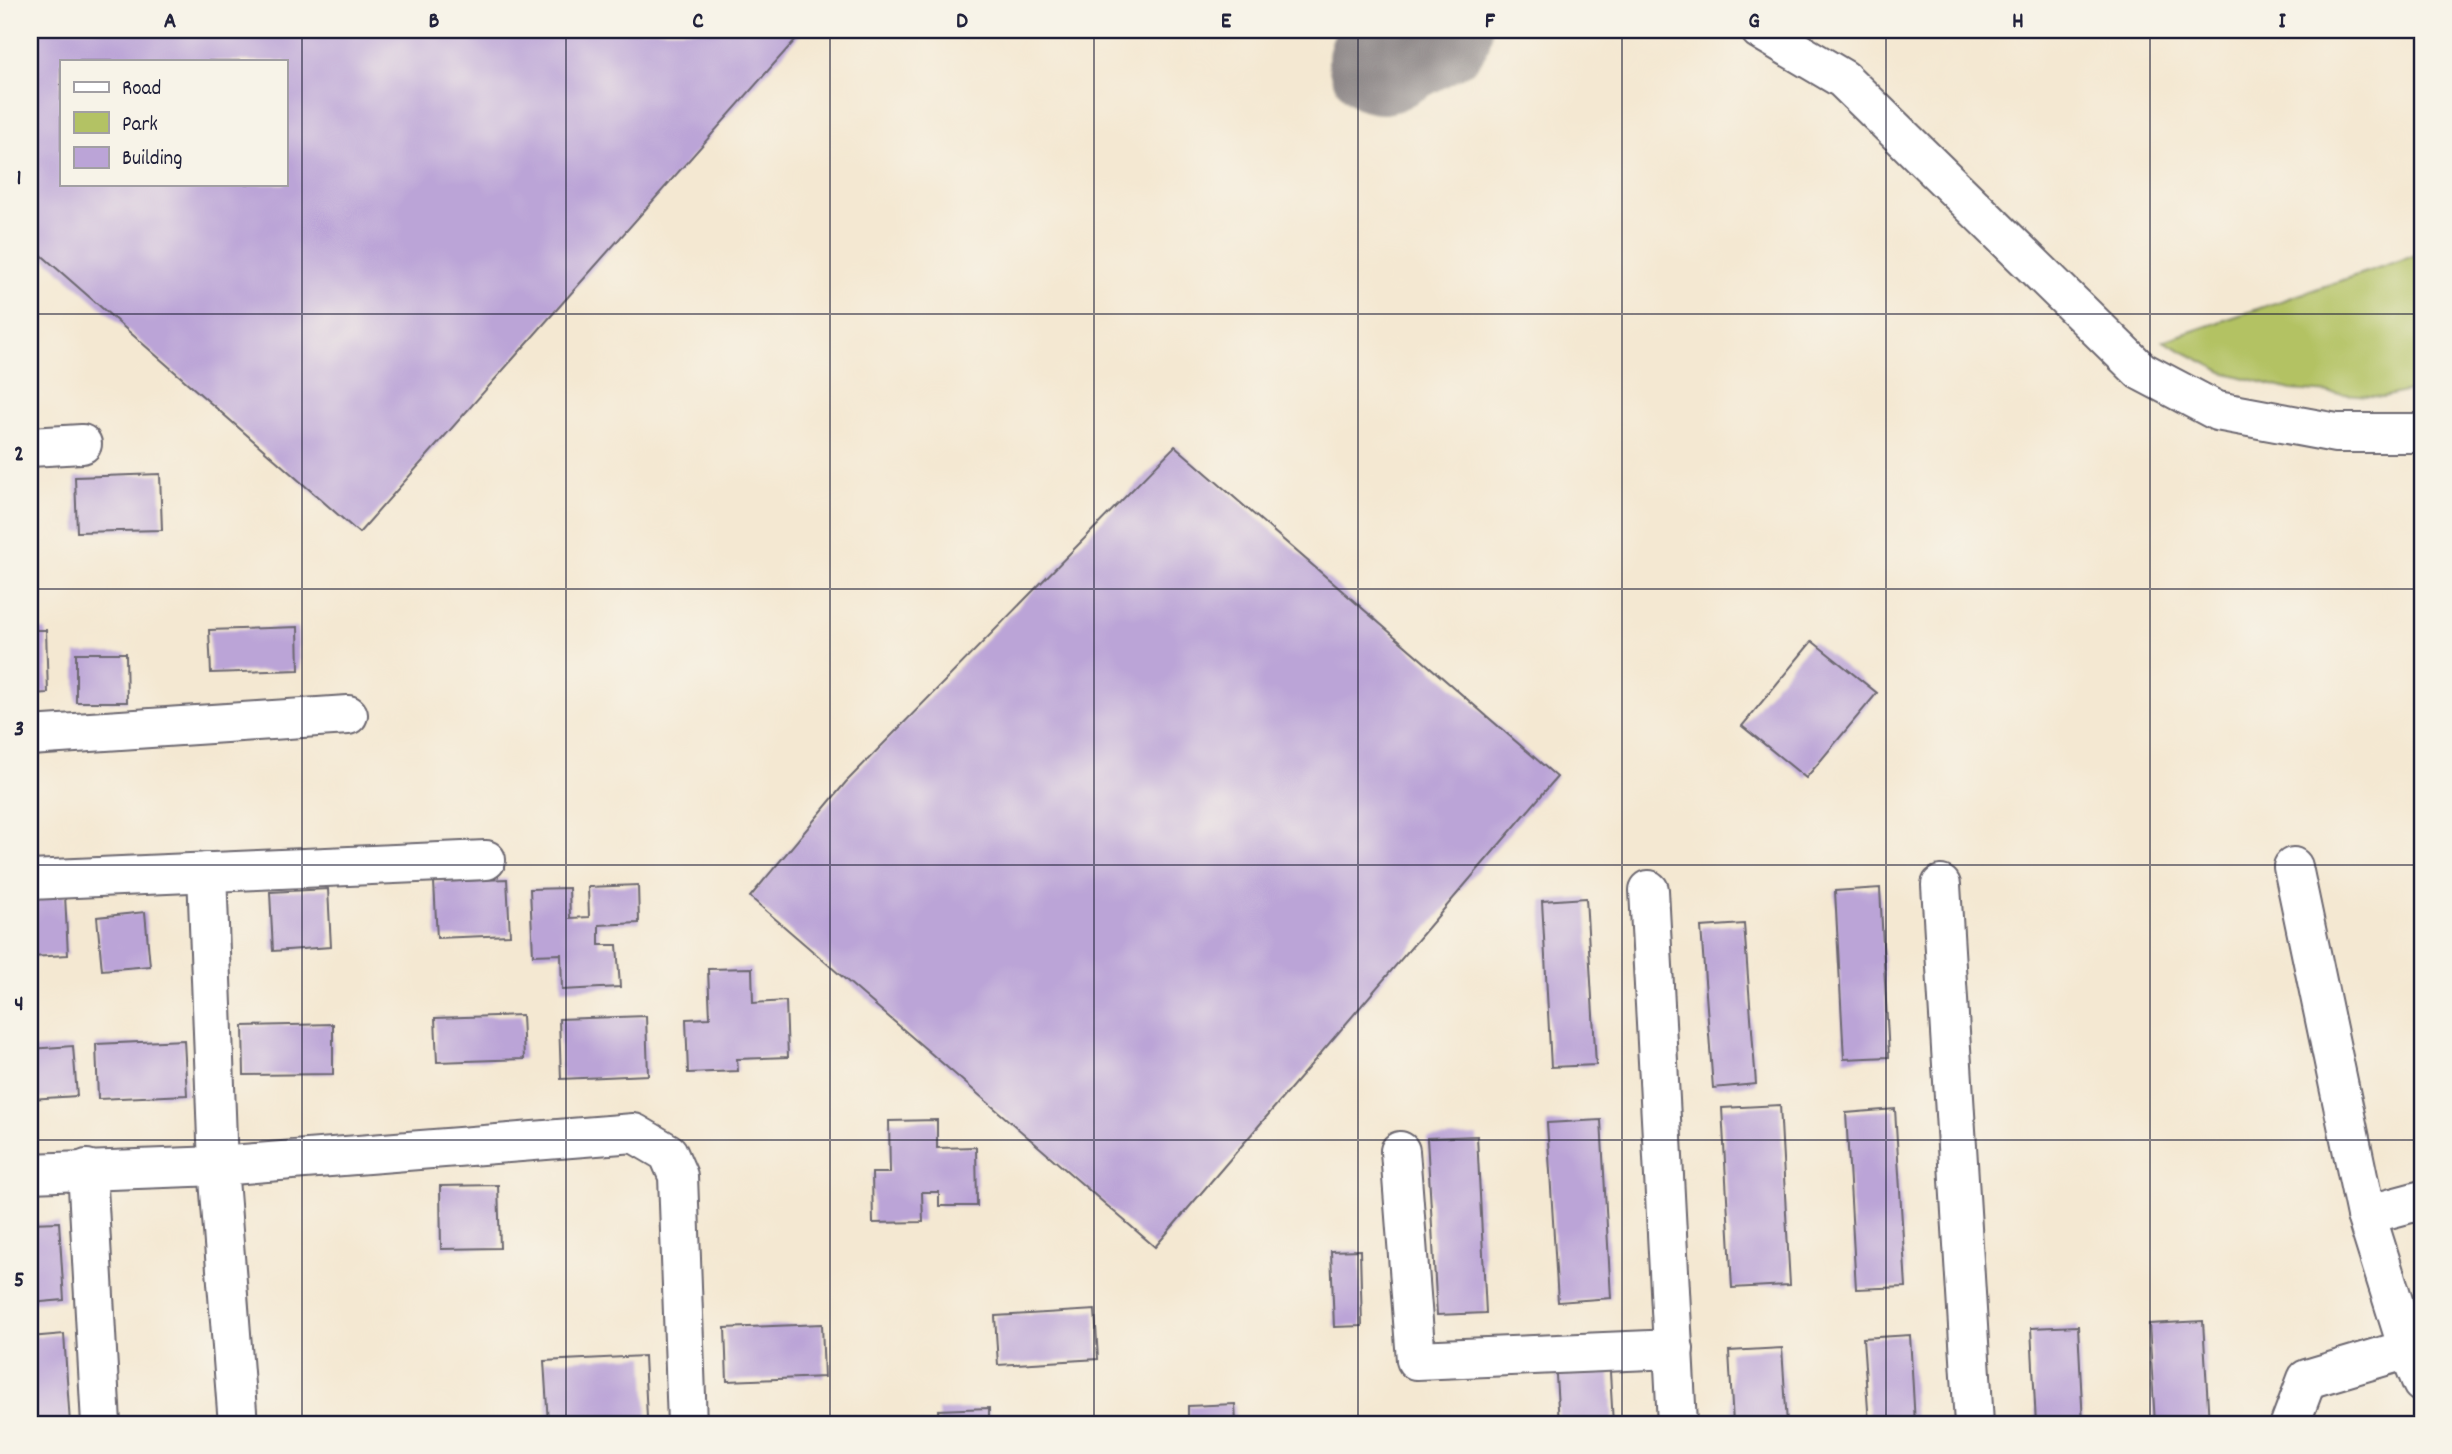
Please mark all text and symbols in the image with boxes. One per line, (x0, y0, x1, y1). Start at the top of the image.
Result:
text: A (164, 6, 176, 39)
text: B (429, 6, 440, 39)
text: C (692, 6, 704, 39)
text: D (956, 6, 968, 39)
text: E (1221, 6, 1232, 39)
text: F (1485, 6, 1496, 39)
text: G (1748, 6, 1760, 39)
text: H (2012, 6, 2024, 39)
text: I (2278, 6, 2286, 39)
legend (60, 60, 287, 186)
text: Road (122, 75, 161, 105)
text: Park (122, 111, 158, 141)
text: Building (122, 145, 182, 175)
text: 1 (16, 163, 22, 196)
text: 2 (14, 439, 24, 472)
text: 3 (14, 714, 24, 747)
text: 4 (14, 989, 24, 1022)
text: 5 (14, 1265, 24, 1298)

